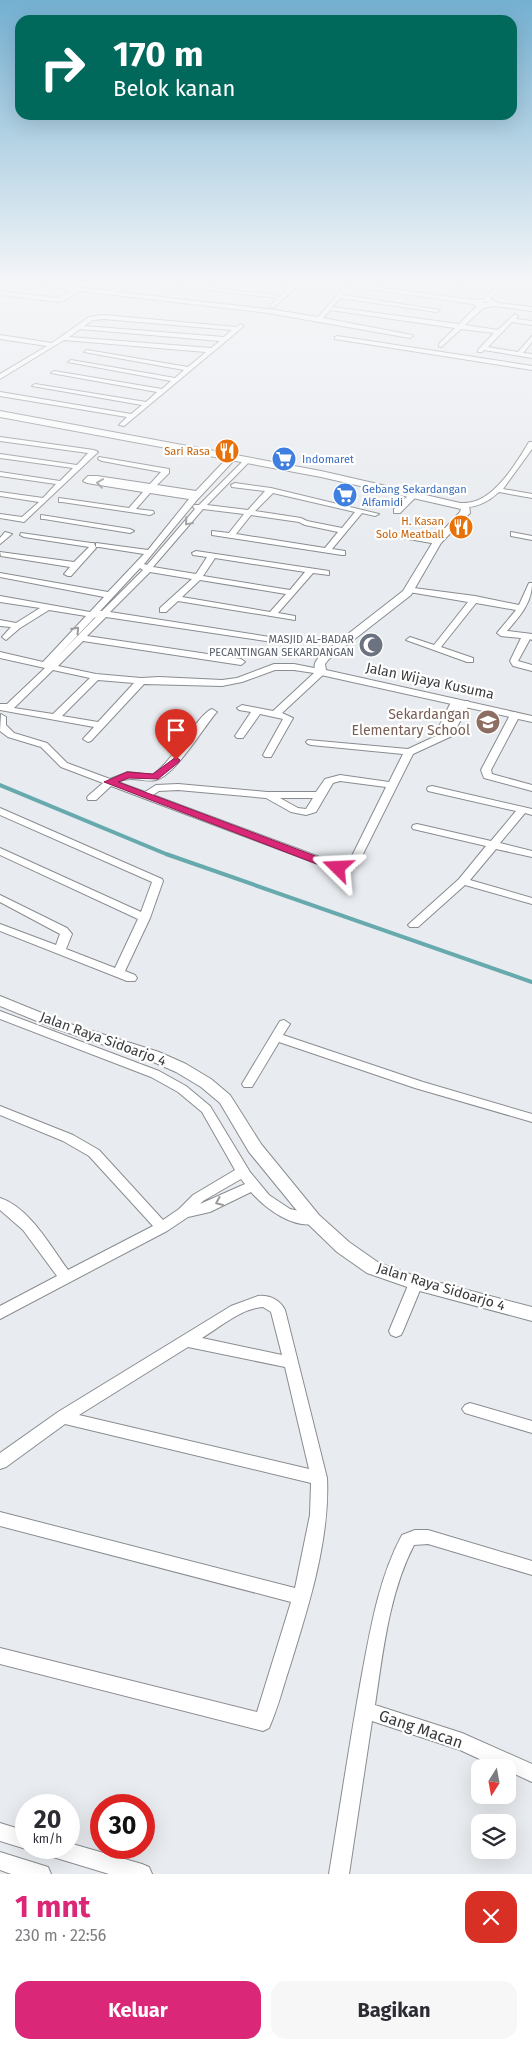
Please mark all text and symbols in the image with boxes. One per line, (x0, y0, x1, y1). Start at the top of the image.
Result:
text: 170 m (113, 33, 204, 75)
icon: right (30, 35, 95, 100)
text: Belok kanan (113, 75, 235, 102)
restaurant icon: Sari Rasa (214, 438, 240, 464)
place label: Sari Rasa (164, 445, 210, 458)
supermarket icon: Indomaret (271, 446, 297, 472)
place label: Indomaret (302, 453, 354, 466)
one-way arrow (96, 479, 104, 489)
supermarket icon: Gebang Sekardangan Alfamidi (332, 482, 358, 508)
place label: Gebang Sekardangan Alfamidi (362, 483, 467, 509)
restaurant icon: H. Kasan Solo Meatball (448, 514, 474, 540)
place label: H. Kasan Solo Meatball (376, 515, 444, 541)
one-way arrow (184, 517, 193, 526)
one-way arrow (70, 626, 79, 635)
mosque icon: MASJID AL-BADAR PECANTINGAN SEKARDANGAN (358, 632, 384, 658)
place label: MASJID AL-BADAR PECANTINGAN SEKARDANGAN (209, 633, 354, 659)
street label: Jalan Wijaya Kusuma (364, 659, 496, 703)
place label: Sekardangan Elementary School (352, 706, 470, 739)
pin (155, 709, 197, 760)
school or university icon: Sekardangan Elementary School (475, 709, 501, 735)
icon: arrive (162, 716, 190, 744)
position arrow (311, 841, 363, 893)
street label: Jalan Raya Sidoarjo 4 (38, 1008, 169, 1070)
one-way arrow (215, 1195, 224, 1206)
street label: Jalan Raya Sidoarjo 4 (375, 1259, 508, 1315)
street label: Gang Macan (377, 1706, 465, 1752)
north arrow (471, 1759, 516, 1804)
map controls (471, 1759, 516, 1859)
speed limit sign: 30 (90, 1794, 155, 1859)
text: 20 (34, 1805, 61, 1835)
button: layers (471, 1814, 516, 1859)
text: km/h (33, 1832, 62, 1846)
text: 1 mnt (15, 1889, 90, 1925)
button: close (465, 1891, 517, 1943)
text: 230 m · 22:56 (15, 1926, 106, 1945)
button: Keluar (15, 1981, 261, 2039)
button: Bagikan (271, 1981, 517, 2039)

